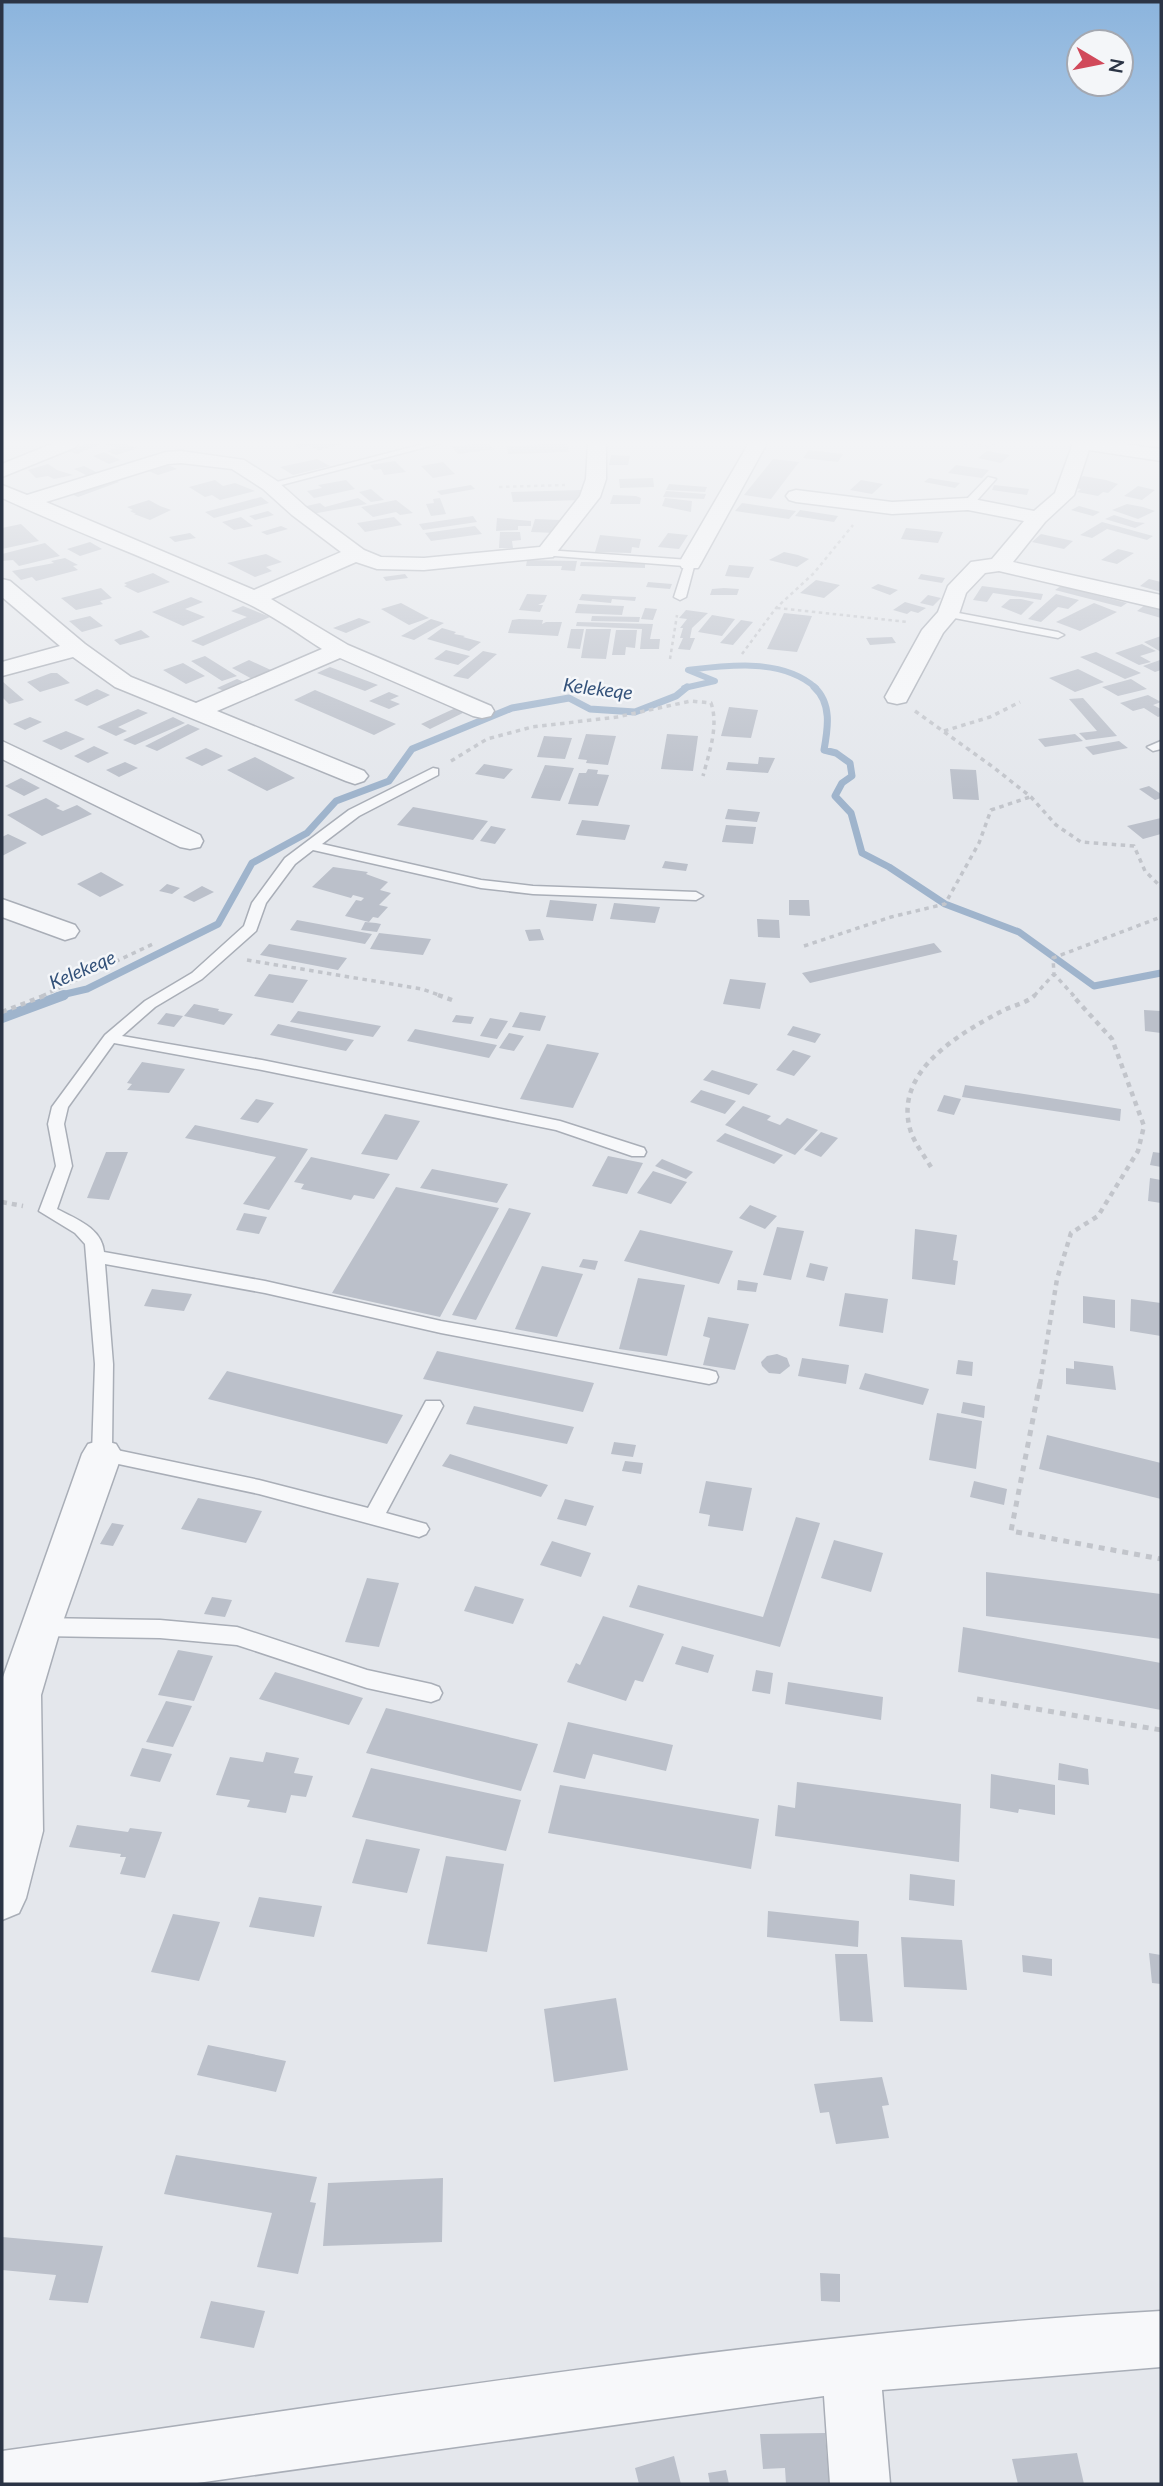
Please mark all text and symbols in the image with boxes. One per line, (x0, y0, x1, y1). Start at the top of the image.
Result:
north arrow (1065, 28, 1135, 98)
text: N (1105, 57, 1130, 75)
water label: Kelekeqe (562, 672, 634, 704)
water label: Kelekeqe (45, 945, 119, 993)

